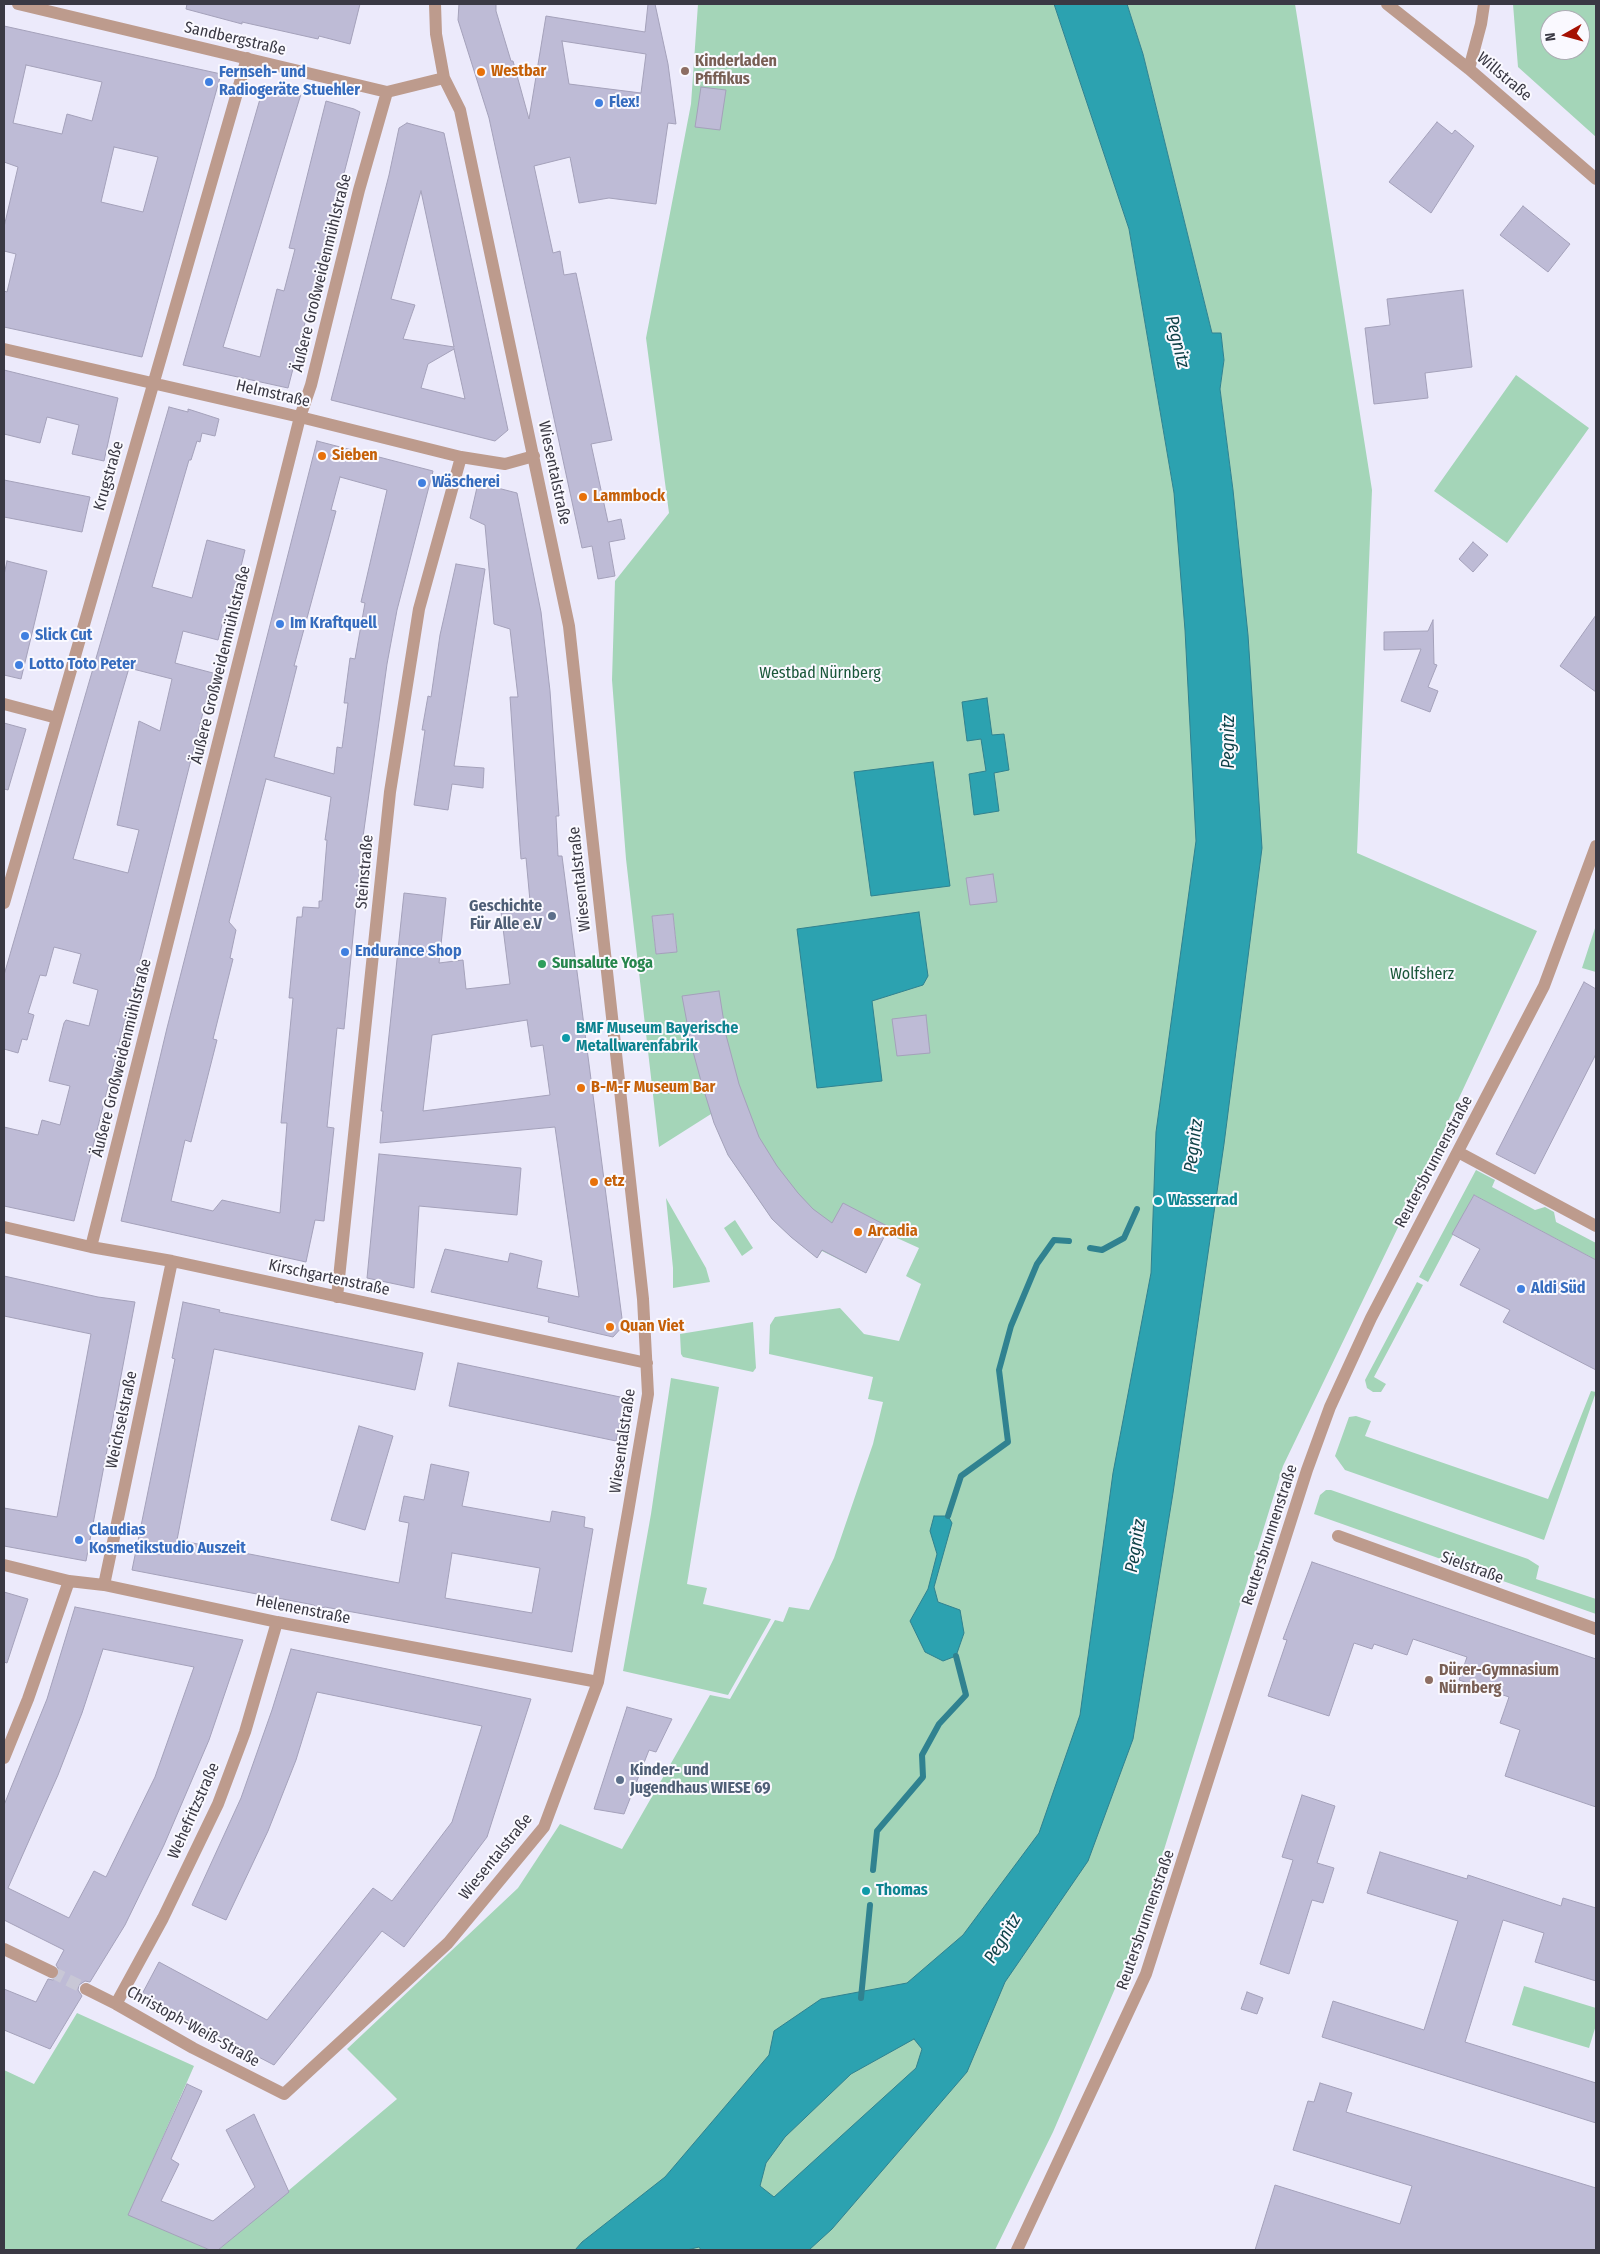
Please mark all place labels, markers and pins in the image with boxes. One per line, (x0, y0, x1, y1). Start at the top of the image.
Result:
place label: Kinderladen Pfiffikus (695, 52, 777, 90)
place label: Westbar (491, 62, 546, 82)
place label: Fernseh- und Radiogeräte Stuehler (219, 63, 360, 101)
marker: Kinderladen Pfiffikus (679, 65, 691, 77)
marker: Westbar (475, 66, 487, 78)
marker: Fernseh- und Radiogeräte Stuehler (203, 76, 215, 88)
place label: Flex! (609, 93, 639, 113)
marker: Flex! (593, 97, 605, 109)
place label: Sieben (332, 446, 378, 466)
marker: Sieben (316, 450, 328, 462)
place label: Wäscherei (432, 473, 500, 493)
marker: Wäscherei (416, 477, 428, 489)
place label: Lammbock (593, 487, 665, 507)
marker: Lammbock (577, 491, 589, 503)
place label: Im Kraftquell (290, 614, 377, 634)
marker: Im Kraftquell (274, 618, 286, 630)
place label: Slick Cut (35, 626, 92, 646)
marker: Slick Cut (19, 630, 31, 642)
place label: Lotto Toto Peter (29, 655, 136, 675)
marker: Lotto Toto Peter (13, 659, 25, 671)
place label: Geschichte Für Alle e.V (469, 897, 542, 935)
marker: Geschichte Für Alle e.V (546, 910, 558, 922)
place label: Endurance Shop (355, 942, 462, 962)
marker: Endurance Shop (339, 946, 351, 958)
place label: Sunsalute Yoga (552, 954, 653, 974)
marker: Sunsalute Yoga (536, 958, 548, 970)
place label: BMF Museum Bayerische Metallwarenfabrik (576, 1019, 738, 1057)
marker: BMF Museum Bayerische Metallwarenfabrik (560, 1032, 572, 1044)
place label: B-M-F Museum Bar (591, 1078, 715, 1098)
marker: B-M-F Museum Bar (575, 1082, 587, 1094)
place label: etz (604, 1172, 624, 1192)
marker: etz (588, 1176, 600, 1188)
place label: Wasserrad (1168, 1191, 1238, 1211)
marker: Wasserrad (1152, 1195, 1164, 1207)
place label: Arcadia (868, 1222, 918, 1242)
marker: Arcadia (852, 1226, 864, 1238)
place label: Aldi Süd (1531, 1279, 1585, 1299)
marker: Aldi Süd (1515, 1283, 1527, 1295)
place label: Quan Viet (620, 1317, 684, 1337)
marker: Quan Viet (604, 1321, 616, 1333)
place label: Claudias Kosmetikstudio Auszeit (89, 1521, 246, 1559)
marker: Claudias Kosmetikstudio Auszeit (73, 1534, 85, 1546)
place label: Dürer-Gymnasium Nürnberg (1439, 1661, 1559, 1699)
marker: Dürer-Gymnasium Nürnberg (1423, 1674, 1435, 1686)
place label: Kinder- und Jugendhaus WIESE 69 (630, 1761, 770, 1799)
marker: Kinder- und Jugendhaus WIESE 69 (614, 1774, 626, 1786)
place label: Thomas (876, 1881, 928, 1901)
marker: Thomas (860, 1885, 872, 1897)

